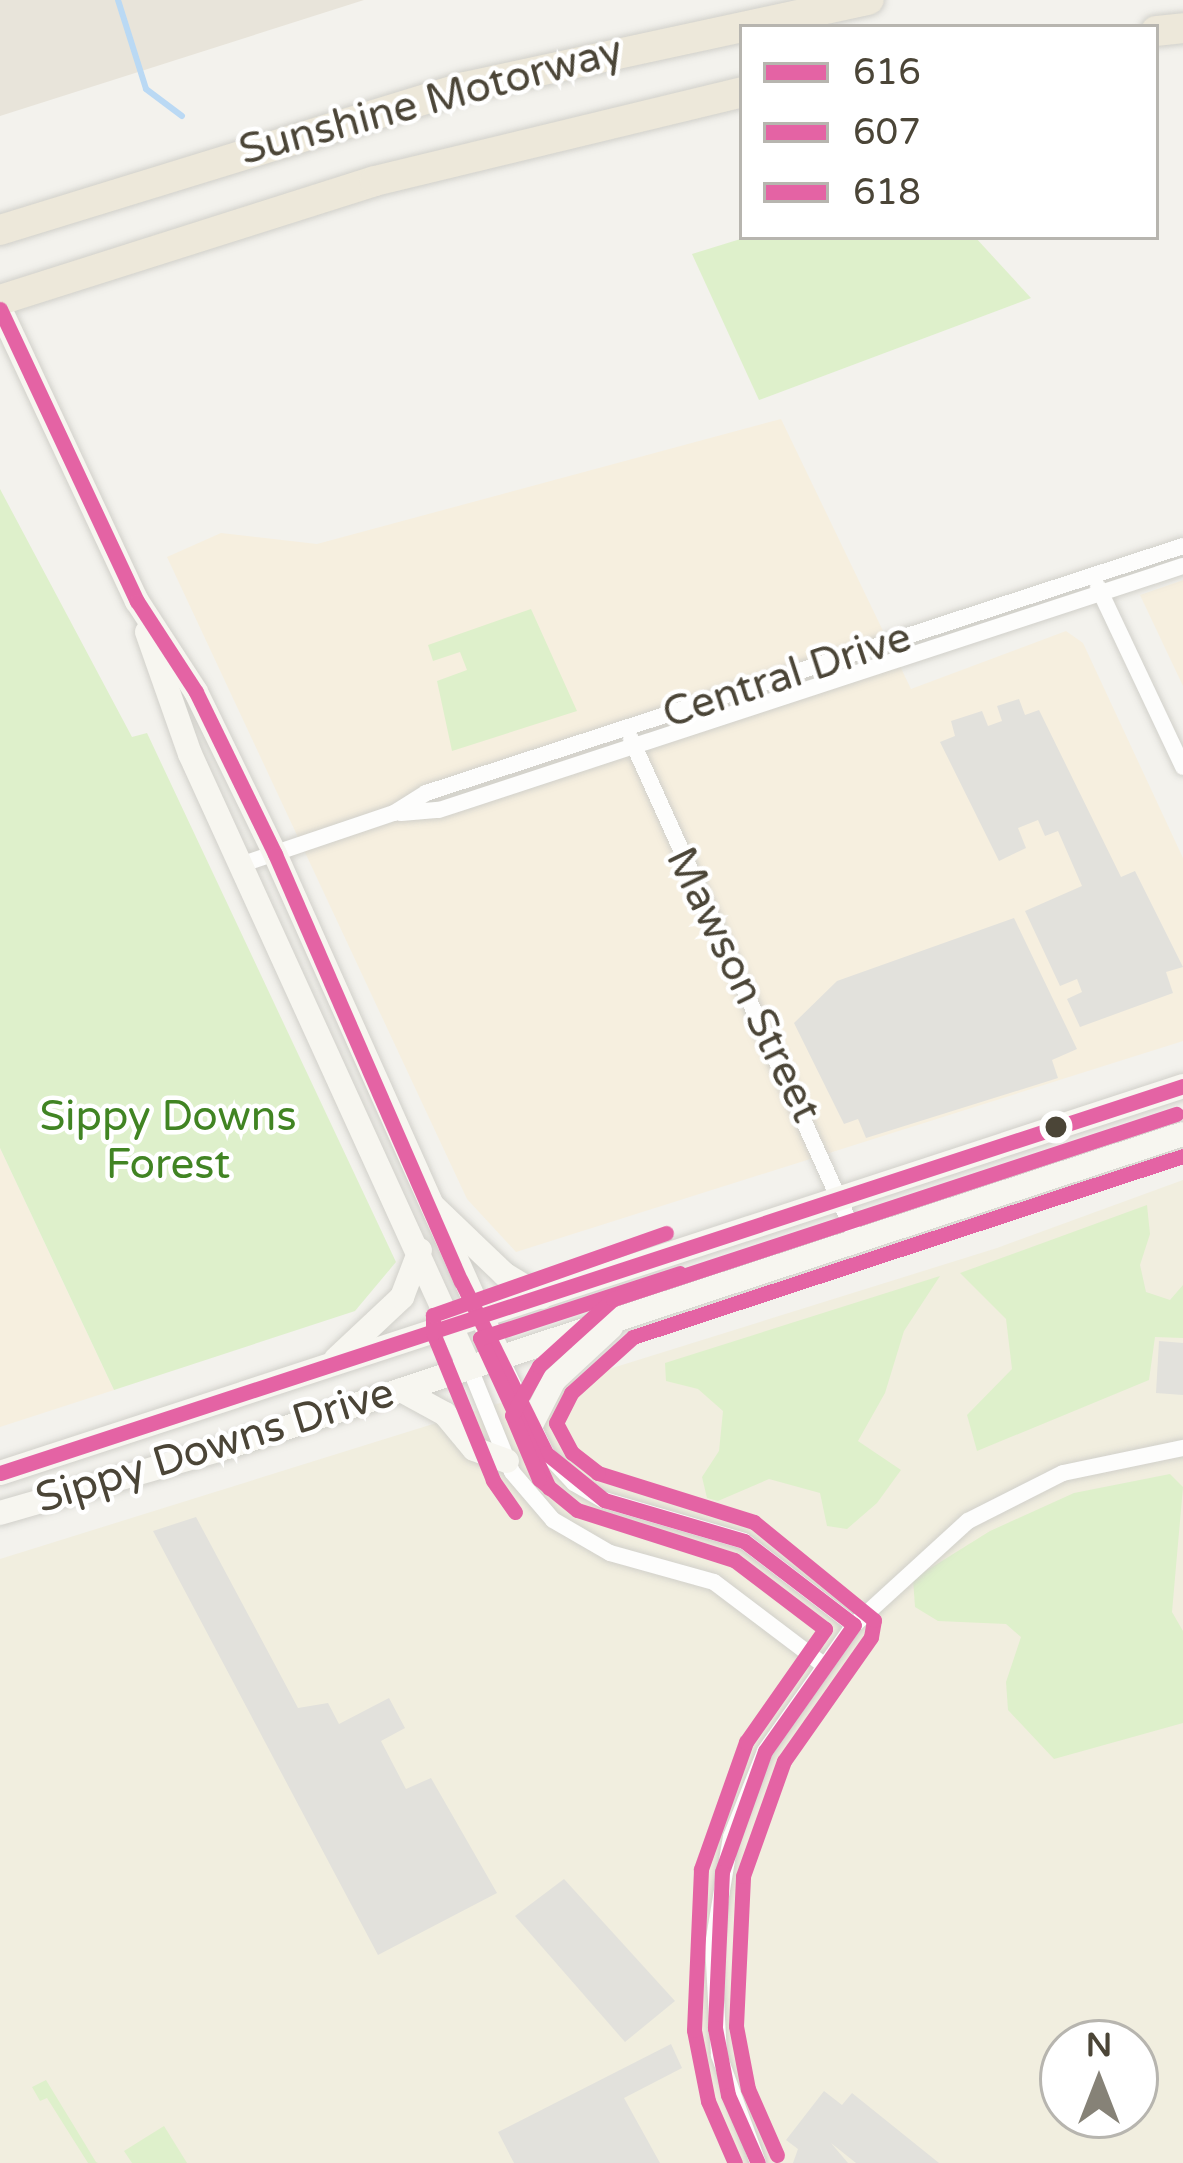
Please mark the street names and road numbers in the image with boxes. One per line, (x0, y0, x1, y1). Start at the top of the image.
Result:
street label: Sunshine Motorway (234, 26, 628, 176)
street label: Central Drive (657, 612, 917, 740)
street label: Mawson Street (655, 839, 831, 1131)
street label: Sippy Downs Drive (30, 1368, 400, 1524)

